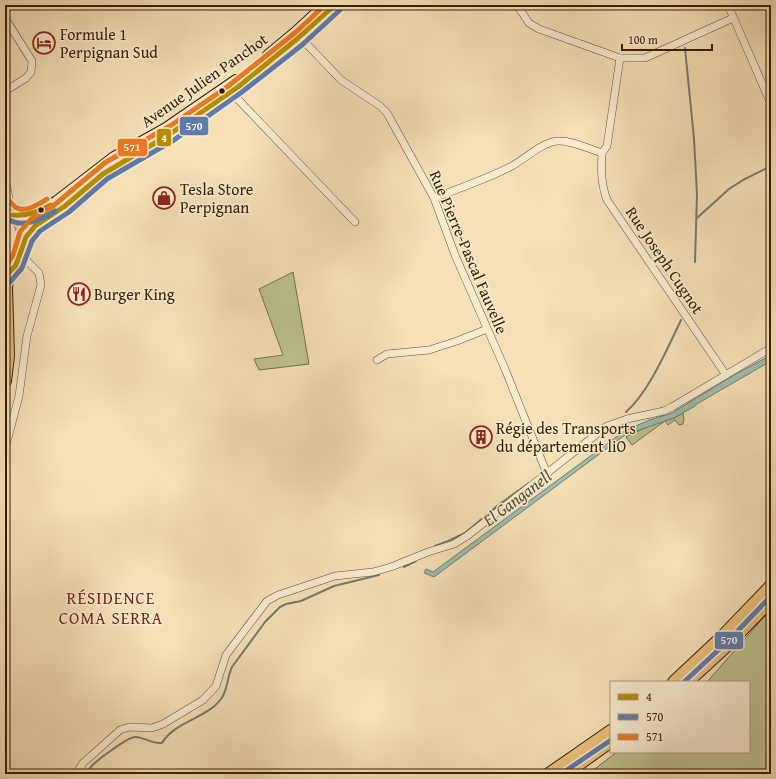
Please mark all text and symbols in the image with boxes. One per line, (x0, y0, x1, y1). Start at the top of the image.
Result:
place label: Formule 1 Perpignan Sud (60, 22, 158, 64)
scale bar (622, 26, 712, 52)
street label: Avenue Julien Panchot (136, 27, 273, 133)
hotel icon: Formule 1 Perpignan Sud (31, 30, 57, 56)
text: 100 m (628, 31, 658, 48)
unlabelled marker (217, 86, 227, 96)
line badge: 570 (179, 116, 209, 136)
text: 570 (185, 118, 203, 134)
line badge: 4 (156, 128, 172, 147)
text: 4 (161, 130, 167, 146)
line badge: 571 (117, 138, 148, 157)
text: 571 (123, 139, 141, 155)
street label: Rue Pierre-Pascal Fauvelle (424, 166, 514, 338)
place label: Tesla Store Perpignan (180, 177, 253, 219)
shop icon: Tesla Store Perpignan (151, 185, 177, 211)
street label: Rue Joseph Cugnot (620, 201, 710, 319)
unlabelled marker (36, 205, 46, 215)
restaurant icon: Burger King (66, 281, 92, 307)
place label: Burger King (94, 282, 175, 306)
place label: Régie des Transports du département liO (496, 416, 636, 458)
building icon: Régie des Transports du département liO (468, 424, 494, 450)
water label: El Ganganell (476, 463, 556, 532)
district label: RÉSIDENCE COMA SERRA (59, 585, 163, 630)
line badge: 570 (714, 631, 744, 650)
text: 570 (720, 632, 738, 648)
legend (610, 681, 750, 753)
text: 4 (646, 688, 652, 705)
text: 570 (646, 708, 664, 725)
text: 571 (646, 728, 664, 745)

